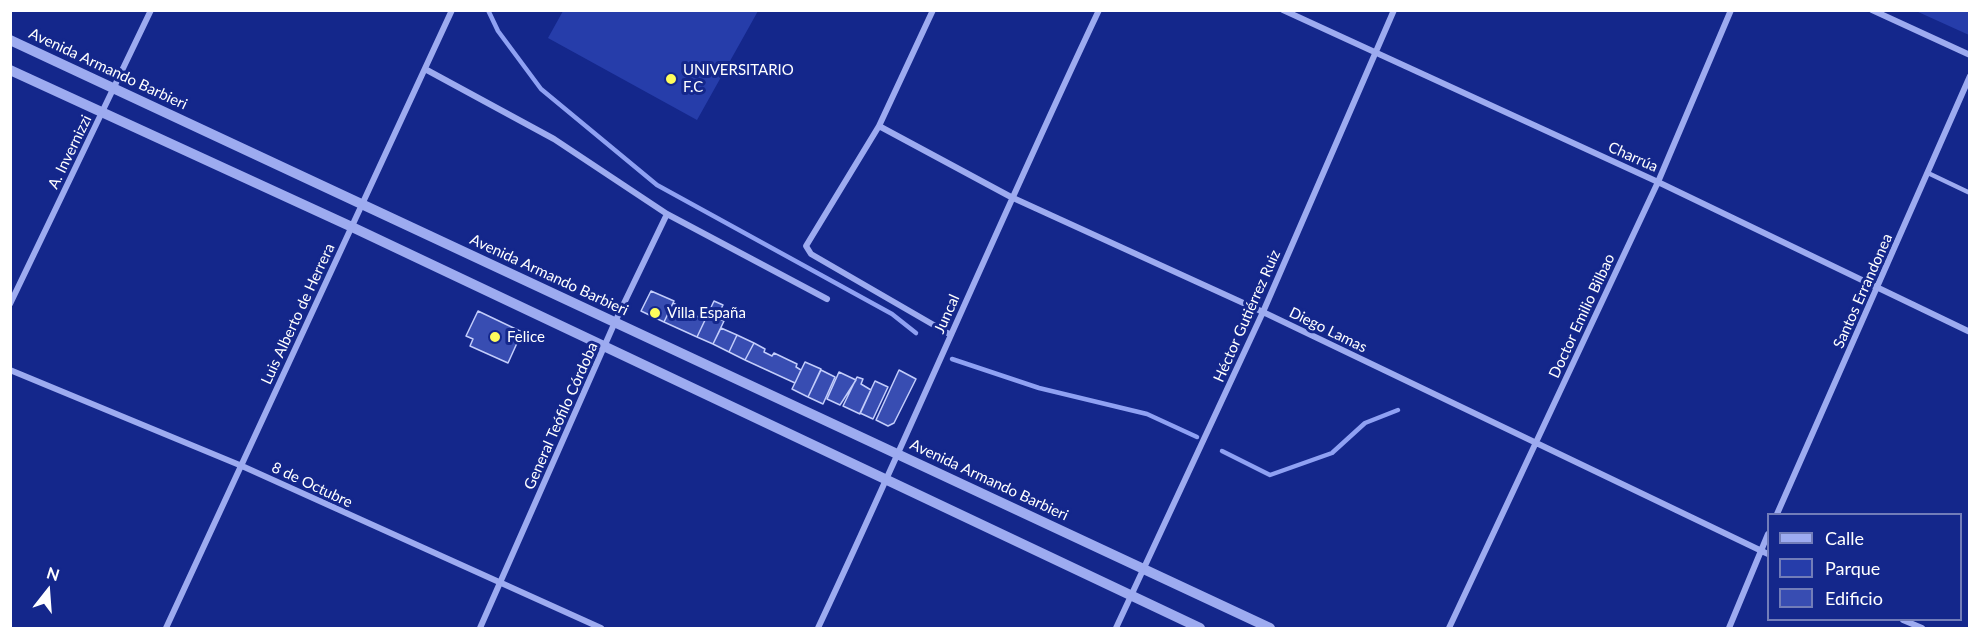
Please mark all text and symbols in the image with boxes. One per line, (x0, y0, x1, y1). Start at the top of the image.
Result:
street label: Avenida Armando Barbieri (26, 24, 190, 114)
place label: UNIVERSITARIO F.C (683, 61, 794, 96)
marker: UNIVERSITARIO F.C (664, 72, 678, 86)
street label: A. Invernizzi (44, 112, 96, 192)
street label: Charrúa (1605, 138, 1661, 176)
street label: Avenida Armando Barbieri (467, 230, 631, 320)
street label: Santos Errandonea (1830, 231, 1896, 351)
street label: Luis Alberto de Herrera (257, 241, 339, 387)
street label: Héctor Gutiérrez Ruiz (1210, 247, 1284, 385)
street label: Doctor Emilio Bilbao (1545, 251, 1619, 381)
street label: Juncal (930, 292, 964, 336)
street label: Diego Lamas (1286, 303, 1370, 357)
place label: Villa España (667, 304, 746, 322)
marker: Villa España (648, 306, 662, 320)
place label: Felice (507, 328, 545, 346)
marker: Felice (488, 330, 502, 344)
street label: General Teófilo Córdoba (520, 340, 602, 492)
street label: Avenida Armando Barbieri (907, 435, 1071, 525)
street label: 8 de Octubre (269, 458, 355, 512)
legend (1767, 513, 1962, 621)
text: Calle (1825, 527, 1864, 549)
text: Parque (1825, 557, 1880, 579)
north arrow (18, 561, 78, 621)
text: N (45, 562, 62, 584)
text: Edificio (1825, 587, 1883, 609)

